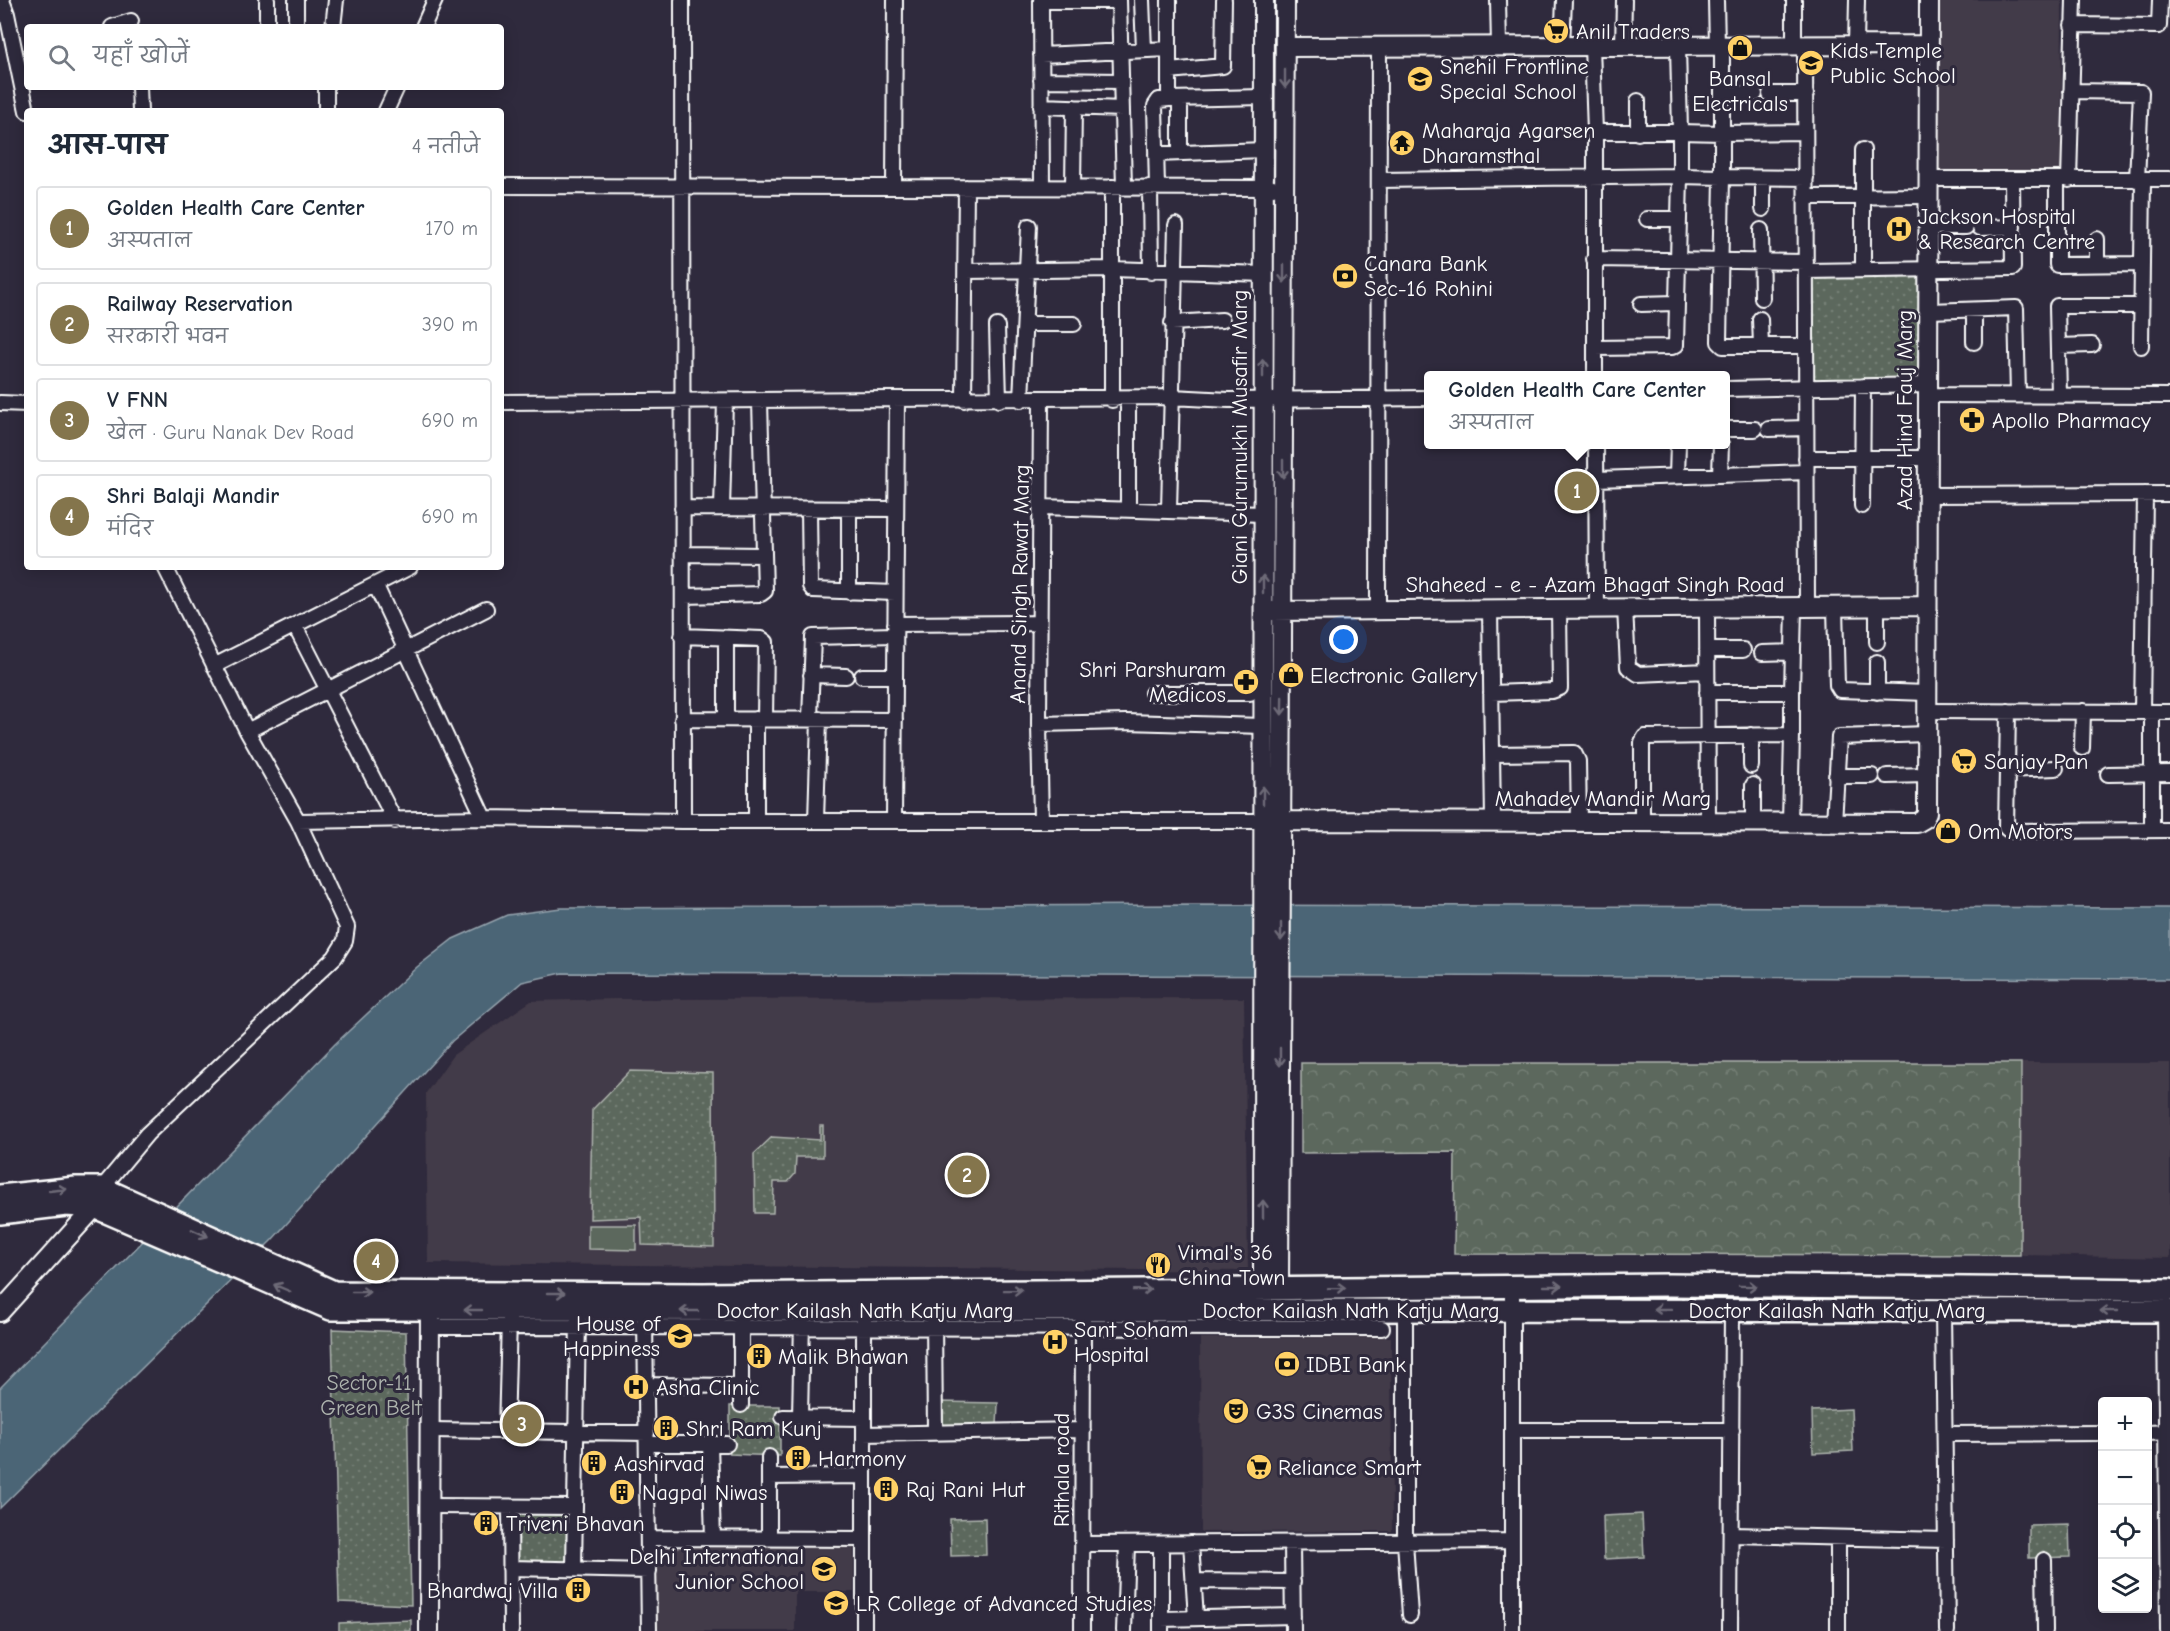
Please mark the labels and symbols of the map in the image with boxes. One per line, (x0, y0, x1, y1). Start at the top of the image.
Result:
supermarket icon: Anil Traders (1541, 16, 1571, 46)
place label: Anil Traders (1576, 19, 1690, 45)
shop icon: Bansal Electricals (1725, 33, 1755, 63)
place label: Kids Temple Public School (1830, 38, 1956, 89)
school or university icon: Kids Temple Public School (1796, 48, 1826, 78)
place label: Snehil Frontline Special School (1440, 54, 1588, 105)
school or university icon: Snehil Frontline Special School (1405, 64, 1435, 94)
place label: Bansal Electricals (1692, 66, 1788, 117)
one-way arrow (1279, 69, 1291, 89)
place label: Maharaja Agarsen Dharamsthal (1422, 118, 1595, 169)
temple icon: Maharaja Agarsen Dharamsthal (1387, 128, 1417, 158)
place label: Jackson Hospital & Research Centre (1918, 204, 2095, 255)
hospital icon: Jackson Hospital & Research Centre (1884, 214, 1914, 244)
place label: Canara Bank Sec-16 Rohini (1364, 251, 1493, 302)
bank icon: Canara Bank Sec-16 Rohini (1330, 261, 1360, 291)
one-way arrow (1278, 264, 1290, 284)
street label: Giani Gurumukhi Musafir Marg (1227, 290, 1253, 584)
street label: Azad Hind Fauj Marg (1892, 310, 1918, 510)
one-way arrow (1257, 358, 1269, 378)
pharmacy icon: Apollo Pharmacy (1957, 405, 1987, 435)
place label: Apollo Pharmacy (1992, 408, 2151, 434)
one-way arrow (1277, 459, 1289, 479)
street label: Anand Singh Rawat Marg (1005, 464, 1035, 704)
pin: 1 (1558, 468, 1596, 514)
street label: Shaheed - e - Azam Bhagat Singh Road (1406, 572, 1784, 598)
one-way arrow (1257, 574, 1269, 594)
your location (1329, 625, 1358, 654)
place label: Shri Parshuram Medicos (1079, 657, 1226, 708)
shop icon: Electronic Gallery (1276, 660, 1306, 690)
place label: Electronic Gallery (1310, 663, 1478, 689)
pharmacy icon: Shri Parshuram Medicos (1231, 667, 1261, 697)
one-way arrow (1276, 696, 1288, 716)
supermarket icon: Sanjay Pan (1949, 746, 1979, 776)
place label: Sanjay Pan (1984, 749, 2088, 775)
one-way arrow (1257, 785, 1269, 805)
street label: Mahadev Mandir Marg (1495, 786, 1711, 812)
shop icon: Om Motors (1933, 816, 1963, 846)
place label: Om Motors (1968, 819, 2073, 845)
one-way arrow (1275, 922, 1287, 942)
one-way arrow (1274, 1046, 1286, 1066)
pin: 2 (948, 1152, 986, 1198)
one-way arrow (48, 1184, 68, 1195)
one-way arrow (1257, 1200, 1269, 1220)
one-way arrow (190, 1228, 208, 1239)
pin: 4 (356, 1238, 395, 1284)
place label: Vimal's 36 China Town (1178, 1240, 1285, 1291)
restaurant icon: Vimal's 36 China Town (1143, 1250, 1173, 1280)
one-way arrow (1542, 1280, 1562, 1292)
one-way arrow (1737, 1280, 1757, 1292)
one-way arrow (273, 1282, 292, 1293)
one-way arrow (1326, 1282, 1346, 1294)
one-way arrow (1003, 1284, 1023, 1296)
one-way arrow (1131, 1284, 1151, 1296)
one-way arrow (350, 1286, 370, 1298)
one-way arrow (545, 1287, 565, 1299)
street label: Doctor Kailash Nath Katju Marg (716, 1298, 1014, 1324)
street label: Doctor Kailash Nath Katju Marg (1202, 1298, 1500, 1324)
street label: Doctor Kailash Nath Katju Marg (1688, 1298, 1986, 1324)
one-way arrow (1652, 1303, 1672, 1315)
one-way arrow (463, 1304, 483, 1316)
one-way arrow (679, 1305, 699, 1317)
one-way arrow (2099, 1305, 2119, 1317)
place label: House of Happiness (563, 1311, 662, 1362)
place label: Sant Soham Hospital (1074, 1317, 1188, 1368)
school or university icon: House of Happiness (665, 1321, 695, 1351)
hospital icon: Sant Soham Hospital (1040, 1327, 1070, 1357)
building icon: Malik Bhawan (744, 1341, 774, 1371)
place label: Malik Bhawan (778, 1344, 909, 1370)
bank icon: IDBI Bank (1272, 1349, 1302, 1379)
place label: IDBI Bank (1306, 1352, 1406, 1378)
park label: Sector-11, Green Belt (320, 1370, 422, 1421)
hospital icon: Asha Clinic (621, 1372, 651, 1402)
place label: Asha Clinic (656, 1375, 760, 1401)
theatre icon: G3S Cinemas (1221, 1396, 1251, 1426)
place label: G3S Cinemas (1256, 1399, 1383, 1425)
pin: 3 (502, 1402, 542, 1446)
building icon: Shri Ram Kunj (651, 1413, 681, 1443)
street label: Rithala road (1049, 1413, 1075, 1527)
place label: Shri Ram Kunj (686, 1416, 822, 1442)
building icon: Harmony (783, 1443, 813, 1473)
place label: Harmony (818, 1446, 906, 1472)
building icon: Aashirvad (579, 1448, 609, 1478)
place label: Aashirvad (614, 1451, 705, 1477)
supermarket icon: Reliance Smart (1244, 1452, 1274, 1482)
place label: Reliance Smart (1278, 1455, 1422, 1481)
building icon: Raj Rani Hut (871, 1474, 901, 1504)
building icon: Nagpal Niwas (607, 1477, 637, 1507)
place label: Raj Rani Hut (906, 1477, 1026, 1503)
place label: Nagpal Niwas (642, 1480, 767, 1506)
building icon: Triveni Bhavan (471, 1508, 501, 1538)
place label: Triveni Bhavan (506, 1511, 645, 1537)
place label: Delhi International Junior School (629, 1544, 804, 1595)
school or university icon: Delhi International Junior School (809, 1554, 839, 1584)
building icon: Bhardwaj Villa (563, 1575, 593, 1605)
place label: Bhardwaj Villa (427, 1578, 558, 1604)
school or university icon: LR College of Advanced Studies (821, 1588, 851, 1618)
place label: LR College of Advanced Studies (856, 1591, 1152, 1617)

